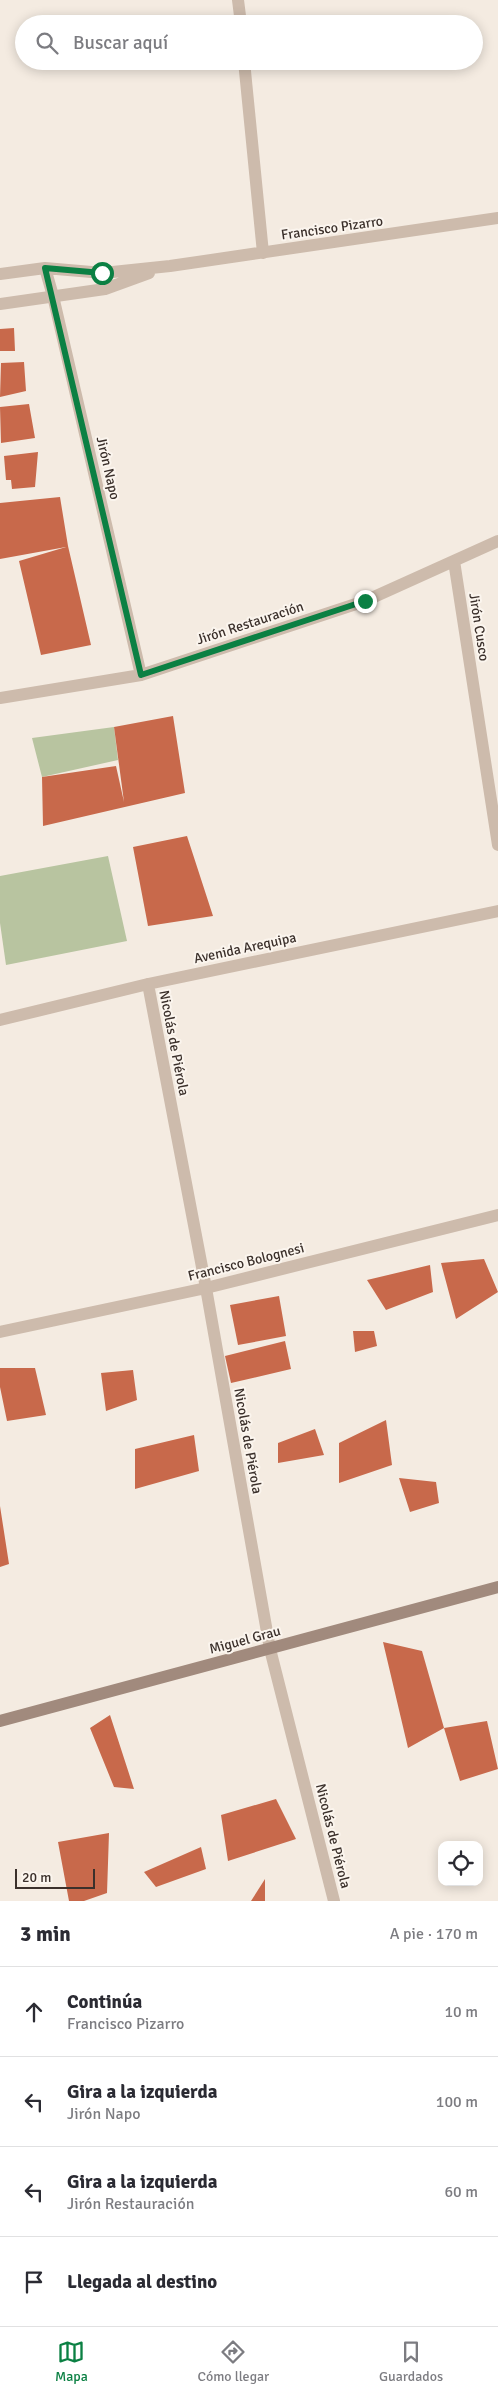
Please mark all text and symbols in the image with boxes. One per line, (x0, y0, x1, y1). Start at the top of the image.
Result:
search box (15, 15, 483, 70)
icon: search (33, 29, 61, 57)
text: Buscar aquí (73, 31, 168, 55)
street label: Francisco Pizarro (280, 212, 384, 244)
route start (91, 262, 114, 285)
street label: Jirón Napo (92, 435, 124, 501)
route end (354, 590, 377, 613)
street label: Jirón Cusco (465, 592, 493, 662)
street label: Jirón Restauración (194, 598, 306, 648)
street label: Avenida Arequipa (192, 929, 298, 967)
street label: Nicolás de Piérola (155, 989, 193, 1097)
street label: Francisco Bolognesi (186, 1239, 306, 1285)
street label: Nicolás de Piérola (230, 1387, 266, 1495)
street label: Miguel Grau (207, 1622, 283, 1658)
street label: Nicolás de Piérola (312, 1782, 354, 1890)
map controls (438, 1841, 483, 1886)
button: locate (438, 1841, 483, 1886)
scale bar (15, 1866, 95, 1889)
text: 20 m (22, 1869, 51, 1886)
text: 3 min (20, 1921, 71, 1947)
text: A pie · 170 m (390, 1924, 478, 1944)
text: Continúa (67, 1990, 142, 2014)
icon: ahead (20, 1998, 48, 2026)
text: 10 m (444, 2002, 478, 2022)
text: Francisco Pizarro (67, 2014, 184, 2034)
text: Gira a la izquierda (67, 2080, 217, 2104)
icon: left (20, 2088, 48, 2116)
text: 100 m (436, 2092, 478, 2112)
text: Jirón Napo (67, 2104, 140, 2124)
text: Gira a la izquierda (67, 2170, 217, 2194)
icon: left (20, 2178, 48, 2206)
text: 60 m (444, 2182, 478, 2202)
text: Jirón Restauración (67, 2194, 194, 2214)
icon: arrive (20, 2268, 48, 2296)
text: Llegada al destino (67, 2270, 217, 2294)
tab: Mapa (55, 2338, 88, 2385)
tab: Cómo llegar (198, 2338, 269, 2385)
tab: Guardados (379, 2338, 443, 2385)

